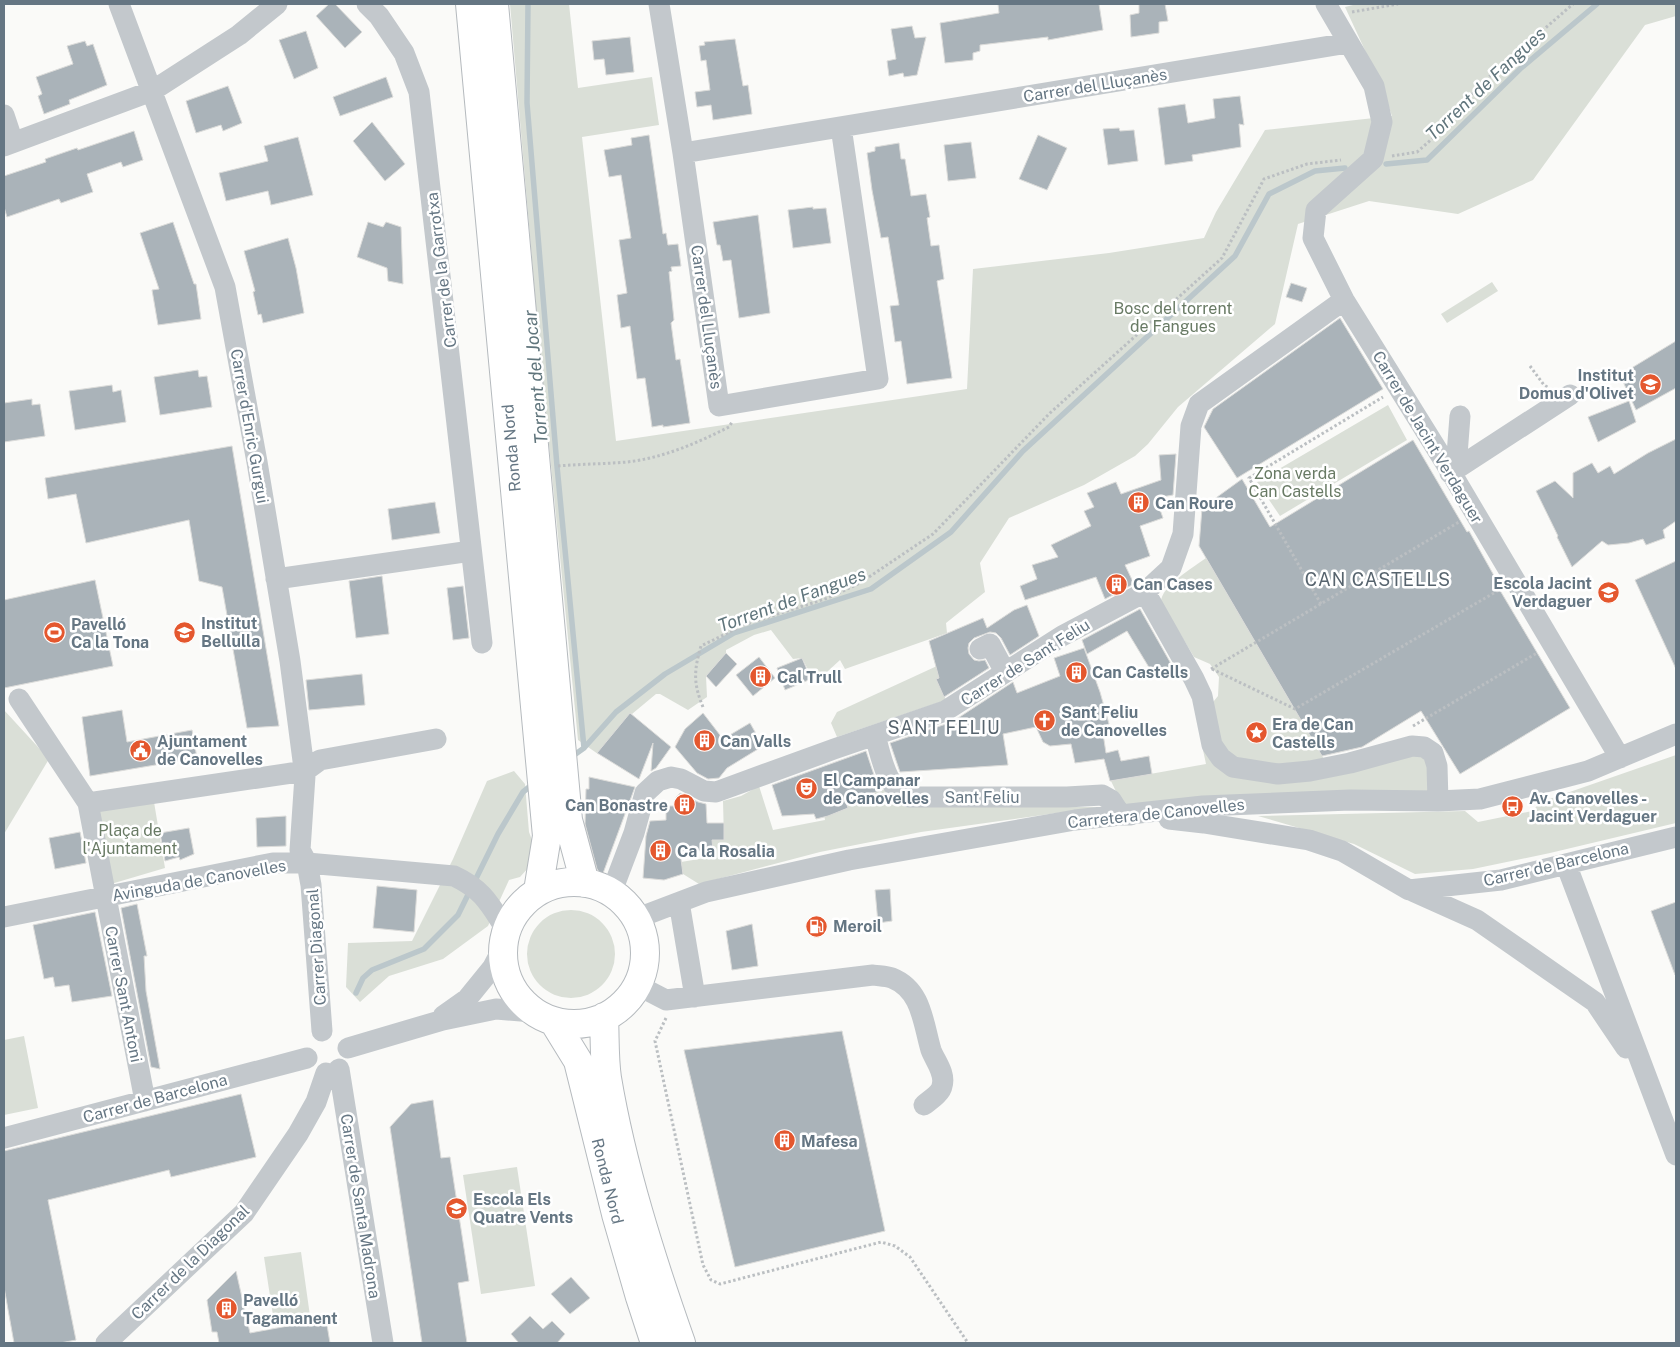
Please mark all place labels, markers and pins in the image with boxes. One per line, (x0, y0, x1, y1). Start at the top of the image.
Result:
place label: Institut Domus d'Olivet (1519, 366, 1634, 403)
school or university icon: Institut Domus d'Olivet (1638, 372, 1662, 396)
building icon: Can Roure (1127, 491, 1151, 515)
place label: Can Roure (1155, 494, 1234, 513)
building icon: Can Cases (1105, 572, 1129, 596)
place label: Escola Jacint Verdaguer (1493, 574, 1592, 611)
place label: Can Cases (1133, 575, 1213, 594)
school or university icon: Escola Jacint Verdaguer (1596, 580, 1620, 604)
place label: Institut Bellulla (201, 614, 260, 651)
place label: Pavelló Ca la Tona (71, 615, 149, 652)
school or university icon: Institut Bellulla (173, 620, 197, 644)
sports icon: Pavelló Ca la Tona (43, 621, 67, 645)
building icon: Can Castells (1064, 660, 1088, 684)
place label: Can Castells (1092, 663, 1188, 682)
building icon: Cal Trull (749, 665, 773, 689)
place label: Cal Trull (777, 668, 842, 687)
place label: Sant Feliu de Canovelles (1061, 703, 1167, 740)
church icon: Sant Feliu de Canovelles (1033, 709, 1057, 733)
place label: Era de Can Castells (1272, 715, 1353, 752)
place icon: Era de Can Castells (1244, 721, 1268, 745)
building icon: Can Valls (692, 729, 716, 753)
place label: Ajuntament de Canovelles (157, 732, 263, 769)
place label: Can Valls (720, 732, 791, 751)
public building icon: Ajuntament de Canovelles (129, 738, 153, 762)
place label: El Campanar de Canovelles (823, 771, 929, 808)
theatre icon: El Campanar de Canovelles (795, 777, 819, 801)
place label: Av. Canovelles - Jacint Verdaguer (1529, 789, 1657, 826)
building icon: Can Bonastre (672, 793, 696, 817)
bus stop icon: Av. Canovelles - Jacint Verdaguer (1501, 795, 1525, 819)
place label: Can Bonastre (565, 796, 668, 815)
building icon: Ca la Rosalia (649, 839, 673, 863)
place label: Ca la Rosalia (677, 842, 775, 861)
fuel station icon: Meroil (805, 914, 829, 938)
place label: Meroil (833, 917, 882, 936)
building icon: Mafesa (773, 1129, 797, 1153)
place label: Mafesa (801, 1132, 858, 1151)
place label: Escola Els Quatre Vents (473, 1190, 573, 1227)
school or university icon: Escola Els Quatre Vents (445, 1196, 469, 1220)
place label: Pavelló Tagamanent (243, 1291, 338, 1328)
building icon: Pavelló Tagamanent (215, 1297, 239, 1321)

